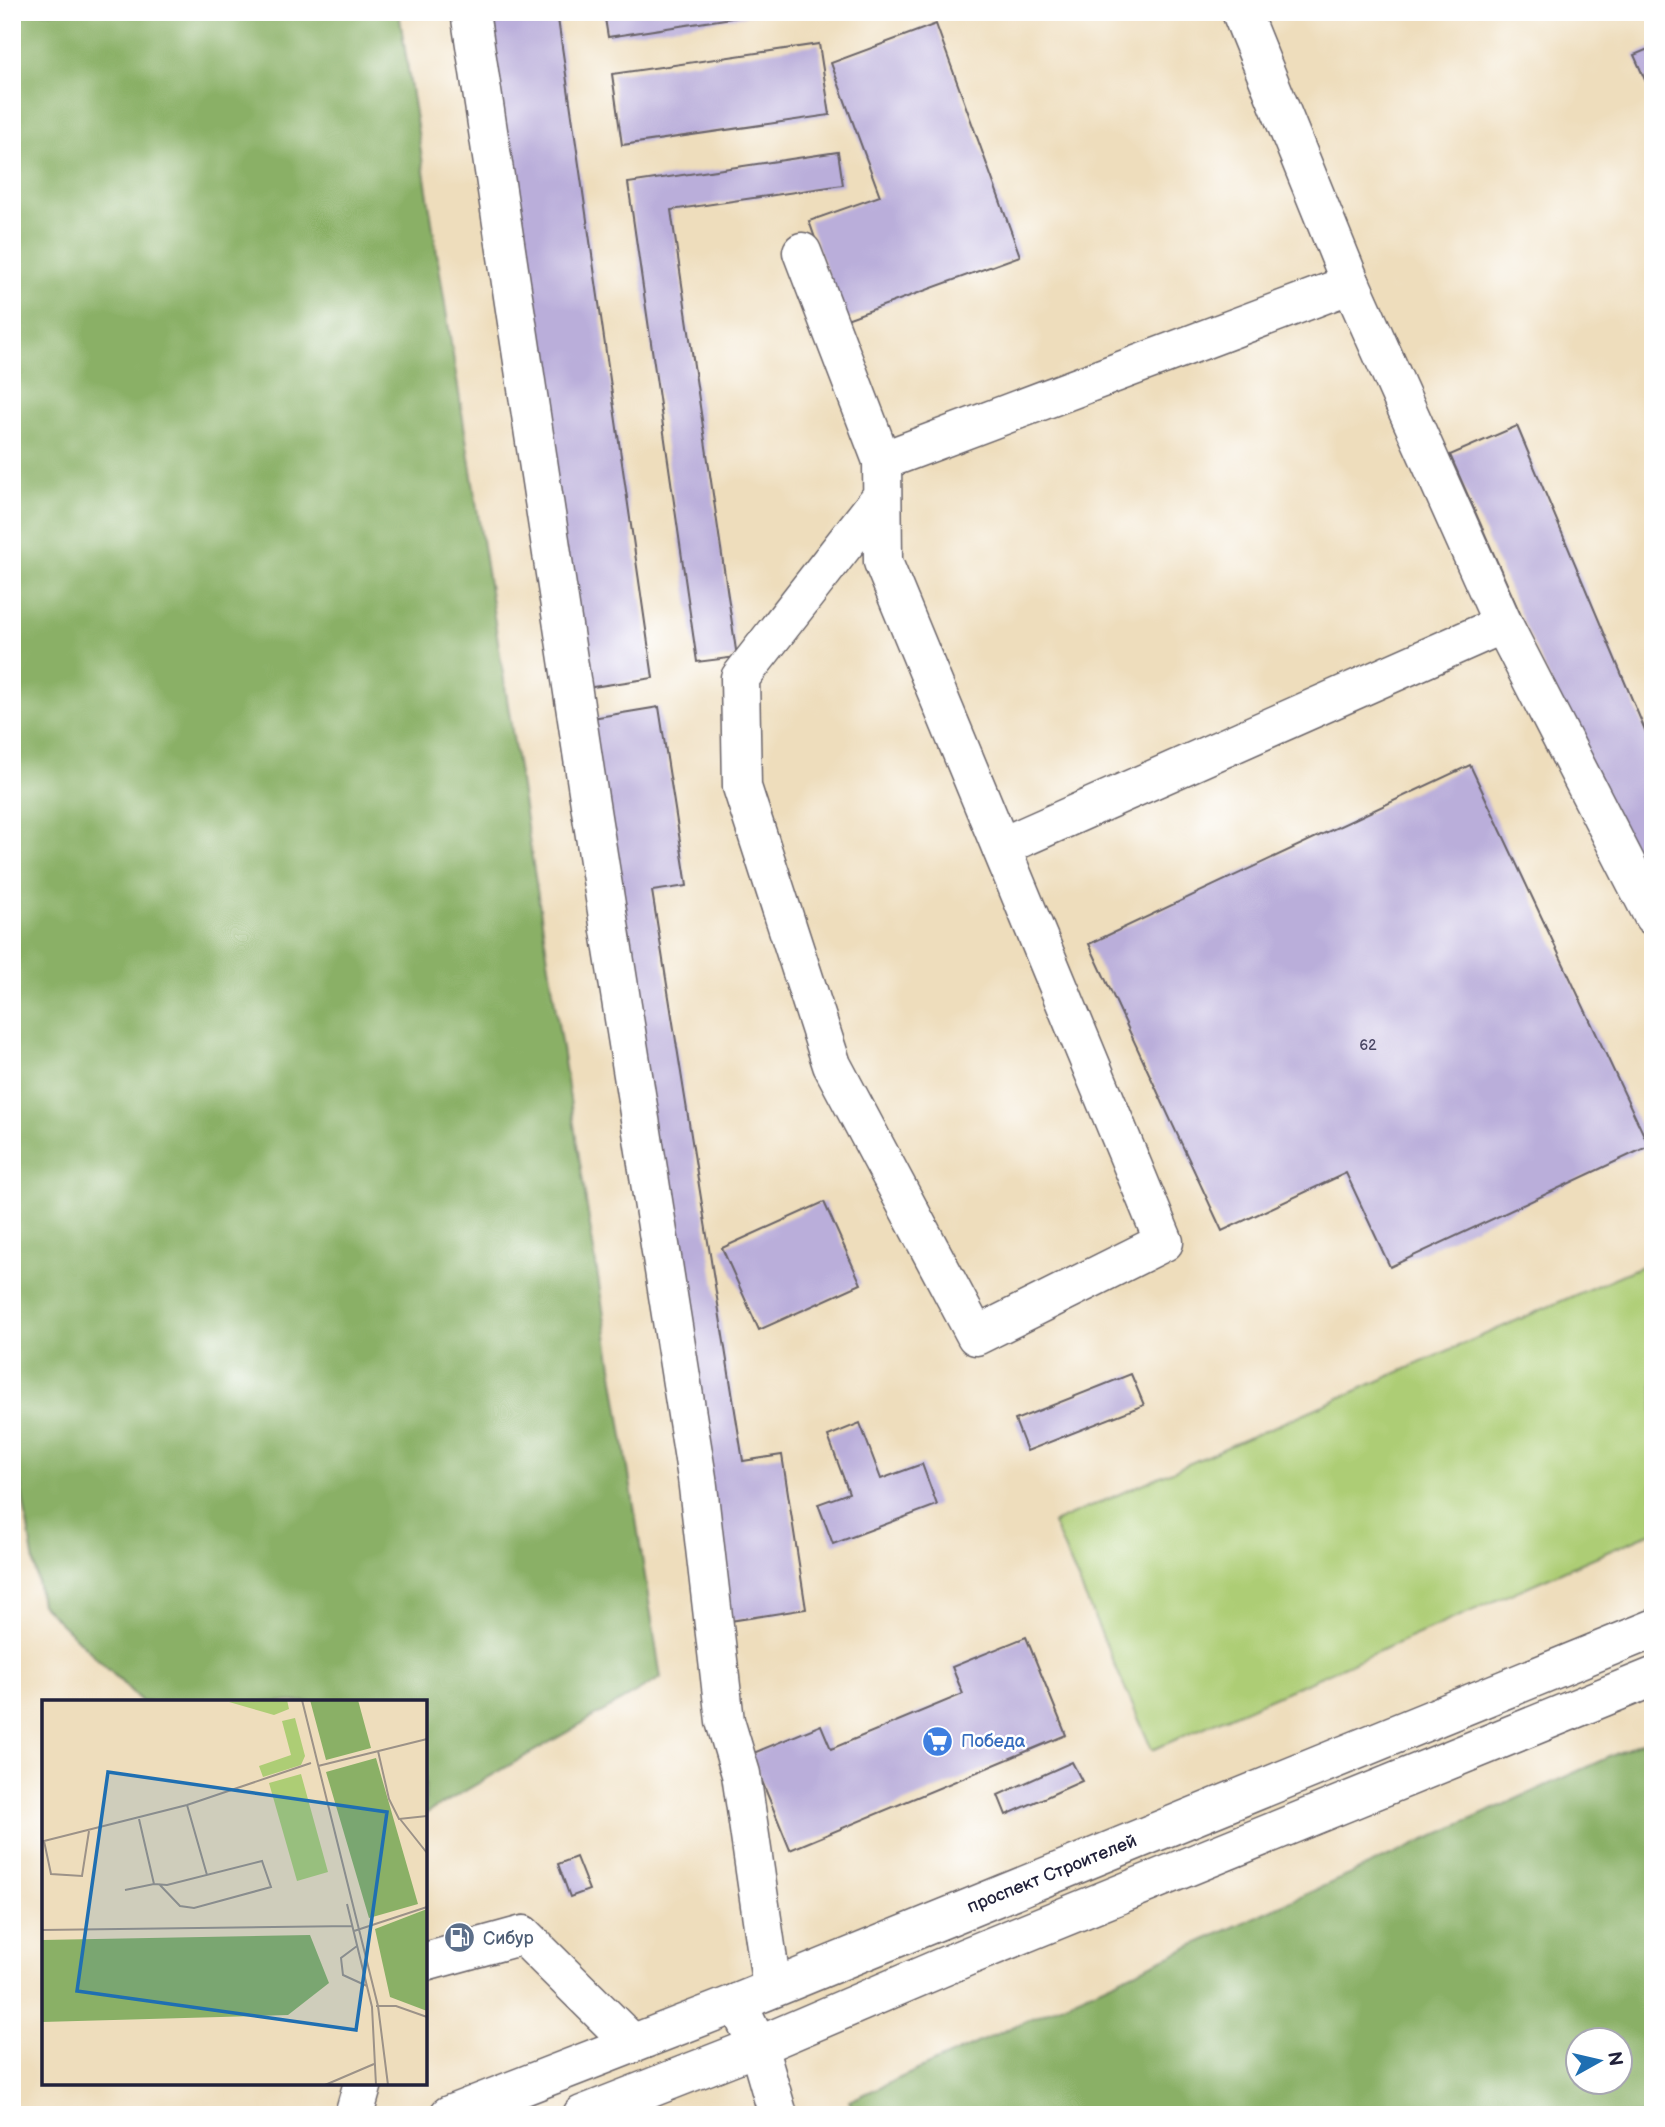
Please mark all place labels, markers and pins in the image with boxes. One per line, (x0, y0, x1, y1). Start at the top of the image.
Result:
supermarket icon: Победа (921, 1724, 955, 1758)
place label: Победа (961, 1731, 1026, 1752)
fuel station icon: Сибур (443, 1921, 477, 1955)
place label: Сибур (483, 1928, 534, 1949)

